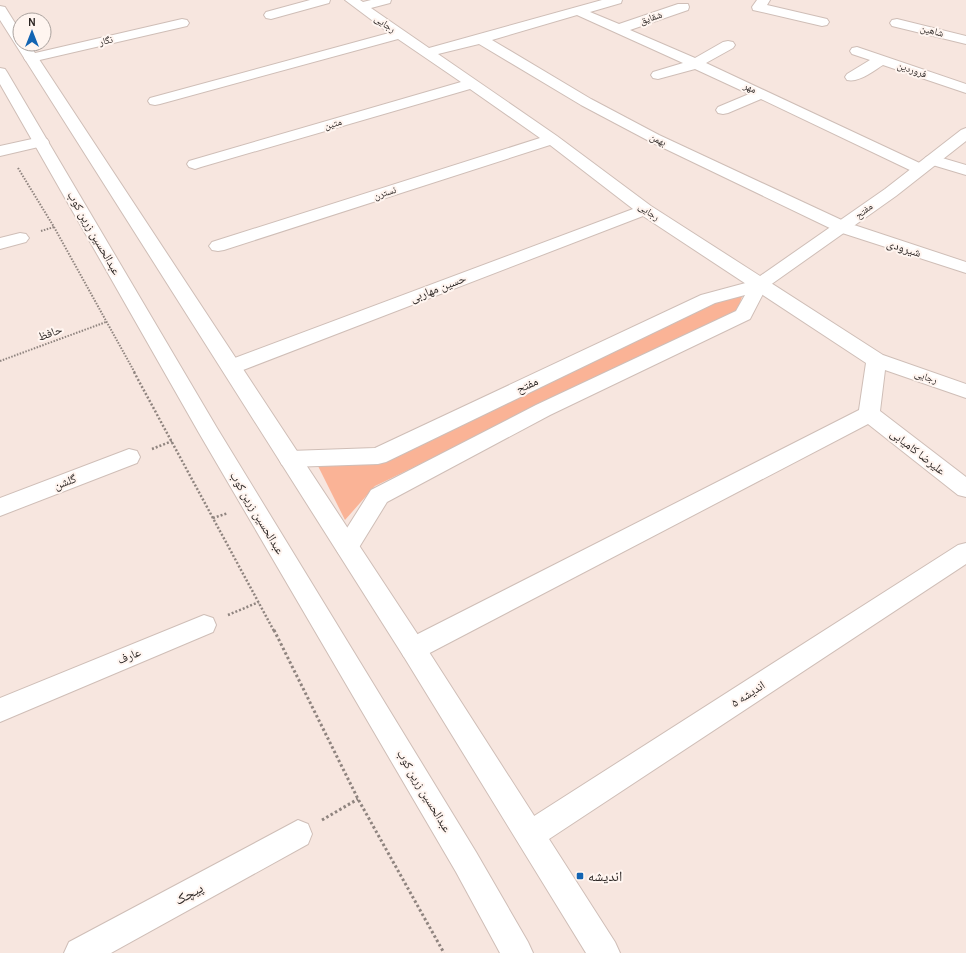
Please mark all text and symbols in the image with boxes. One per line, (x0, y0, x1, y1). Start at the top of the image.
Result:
street label: شقایق (638, 8, 664, 27)
north arrow (12, 12, 52, 52)
street label: رجایی (372, 12, 398, 36)
text: N (28, 16, 36, 29)
street label: شاهین (919, 22, 945, 40)
street label: نگار (97, 34, 114, 49)
street label: فروردین (896, 59, 928, 81)
street label: مهر (741, 80, 759, 96)
street label: متین (323, 116, 344, 132)
street label: بهمن (648, 131, 668, 149)
street label: نسترن (372, 184, 398, 202)
street label: عبدالحسین زرین کوب (64, 189, 124, 277)
street label: رجایی (636, 200, 662, 224)
street label: مفتح (853, 200, 875, 221)
street label: شیرودی (885, 236, 923, 260)
street label: حسین مهاربی (408, 271, 469, 305)
street label: حافظ (36, 322, 64, 344)
street label: رجایی (913, 368, 939, 386)
street label: مفتح (514, 374, 540, 396)
street label: علیرضا کامیابی (888, 426, 948, 478)
street label: عبدالحسین زرین کوب (226, 469, 287, 557)
street label: گلشن (52, 471, 78, 493)
street label: عارف (115, 645, 143, 667)
street label: اندیشه ۵ (728, 678, 768, 710)
street label: عبدالحسین زرین کوب (393, 747, 454, 835)
place label: اندیشه (588, 868, 622, 885)
marker: اندیشه (575, 871, 585, 881)
street label: پیچک (172, 879, 206, 909)

